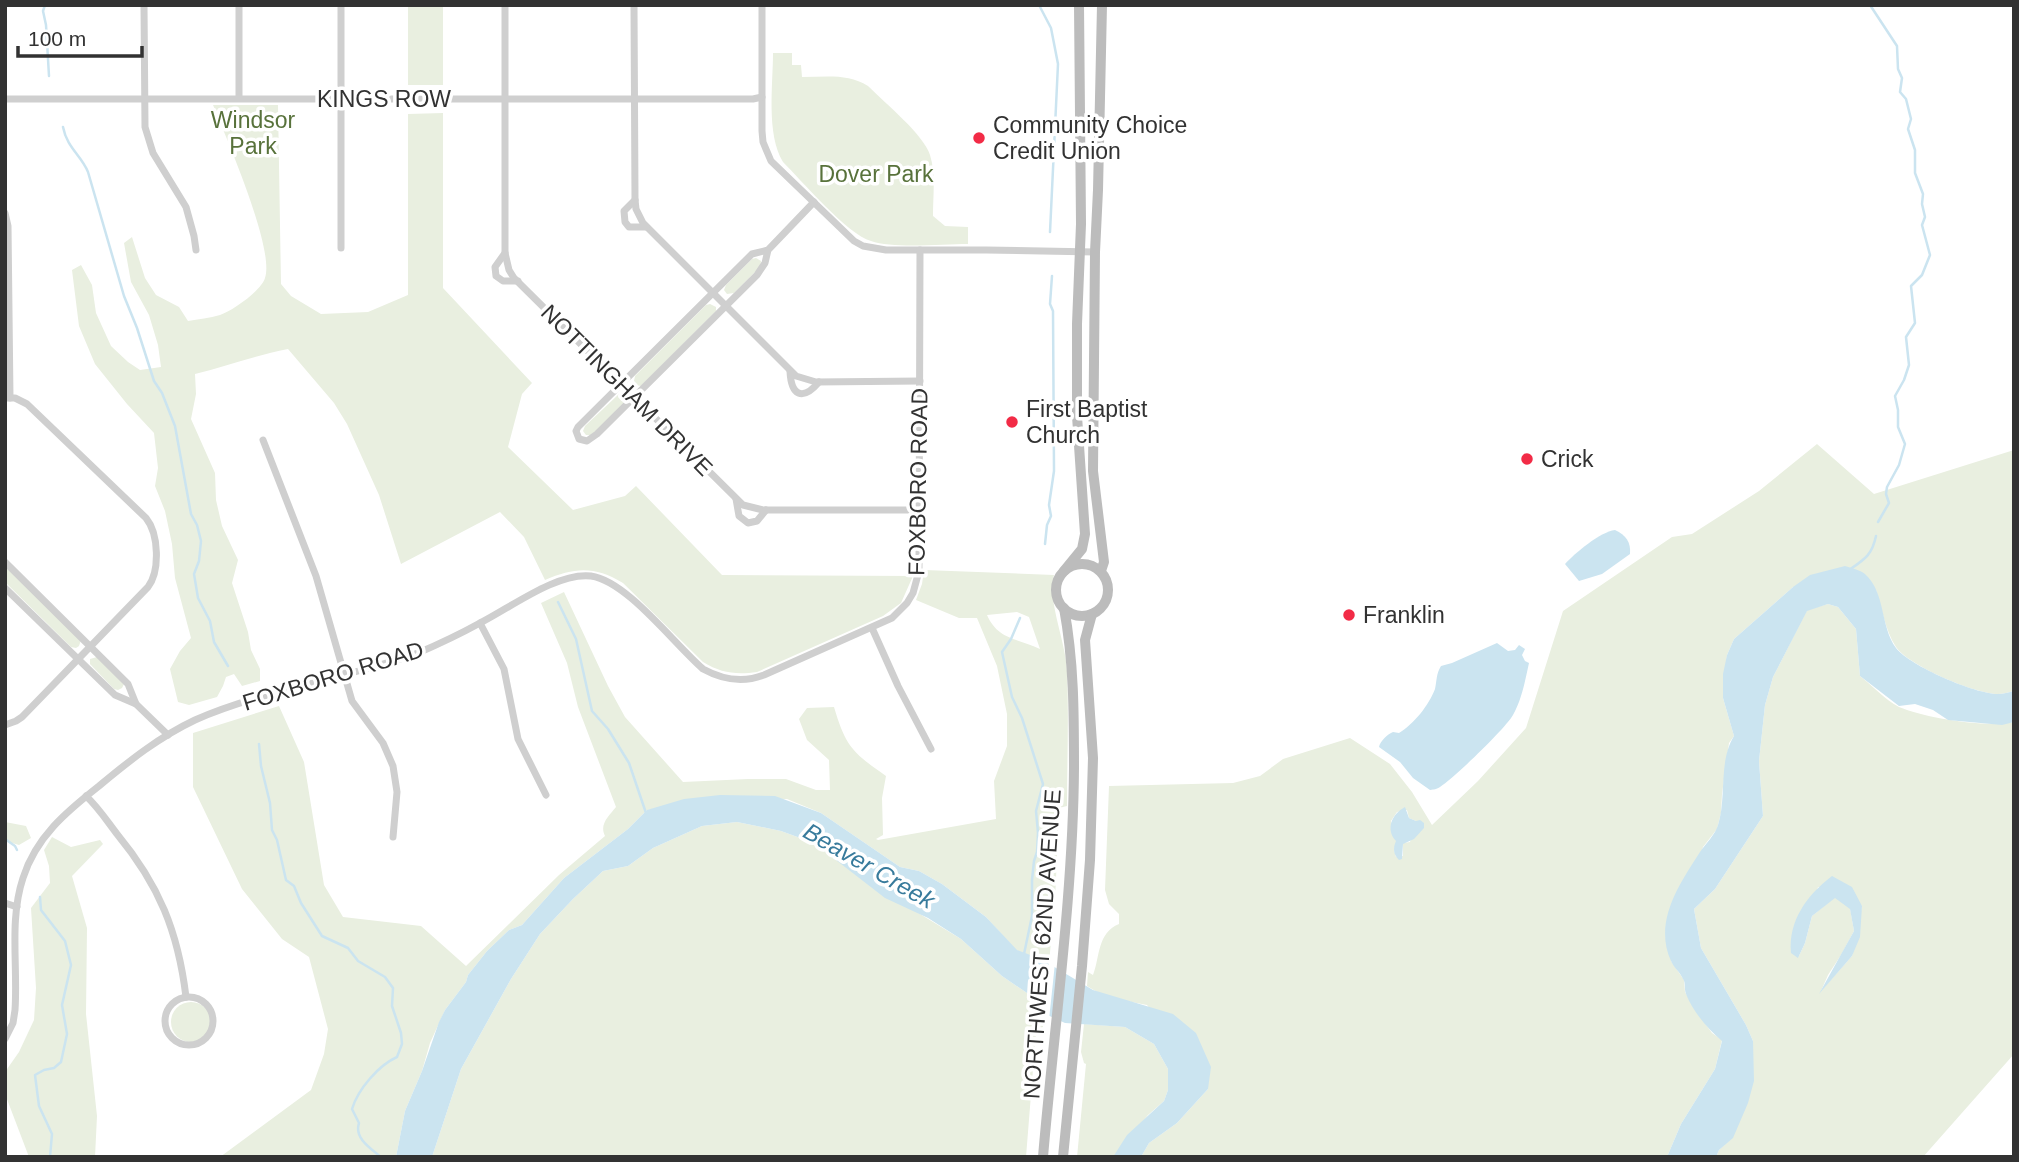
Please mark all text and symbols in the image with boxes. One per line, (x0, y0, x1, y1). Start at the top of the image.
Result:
scale bar (18, 14, 142, 58)
text: 100 m (28, 27, 86, 50)
street label: KINGS ROW (317, 86, 451, 112)
park label: Windsor Park (211, 107, 296, 159)
place label: Community Choice Credit Union (993, 112, 1187, 164)
marker: Community Choice Credit Union (971, 130, 987, 146)
park label: Dover Park (818, 161, 934, 187)
street label: NOTTINGHAM DRIVE (536, 299, 718, 481)
street label: FOXBORO ROAD (903, 388, 933, 576)
place label: First Baptist Church (1026, 396, 1148, 448)
marker: First Baptist Church (1004, 414, 1020, 430)
place label: Crick (1541, 446, 1594, 472)
marker: Crick (1519, 451, 1535, 467)
place label: Franklin (1363, 602, 1445, 628)
marker: Franklin (1341, 607, 1357, 623)
street label: FOXBORO ROAD (239, 636, 427, 716)
street label: NORTHWEST 62ND AVENUE (1018, 788, 1066, 1100)
water label: Beaver Creek (799, 817, 941, 915)

